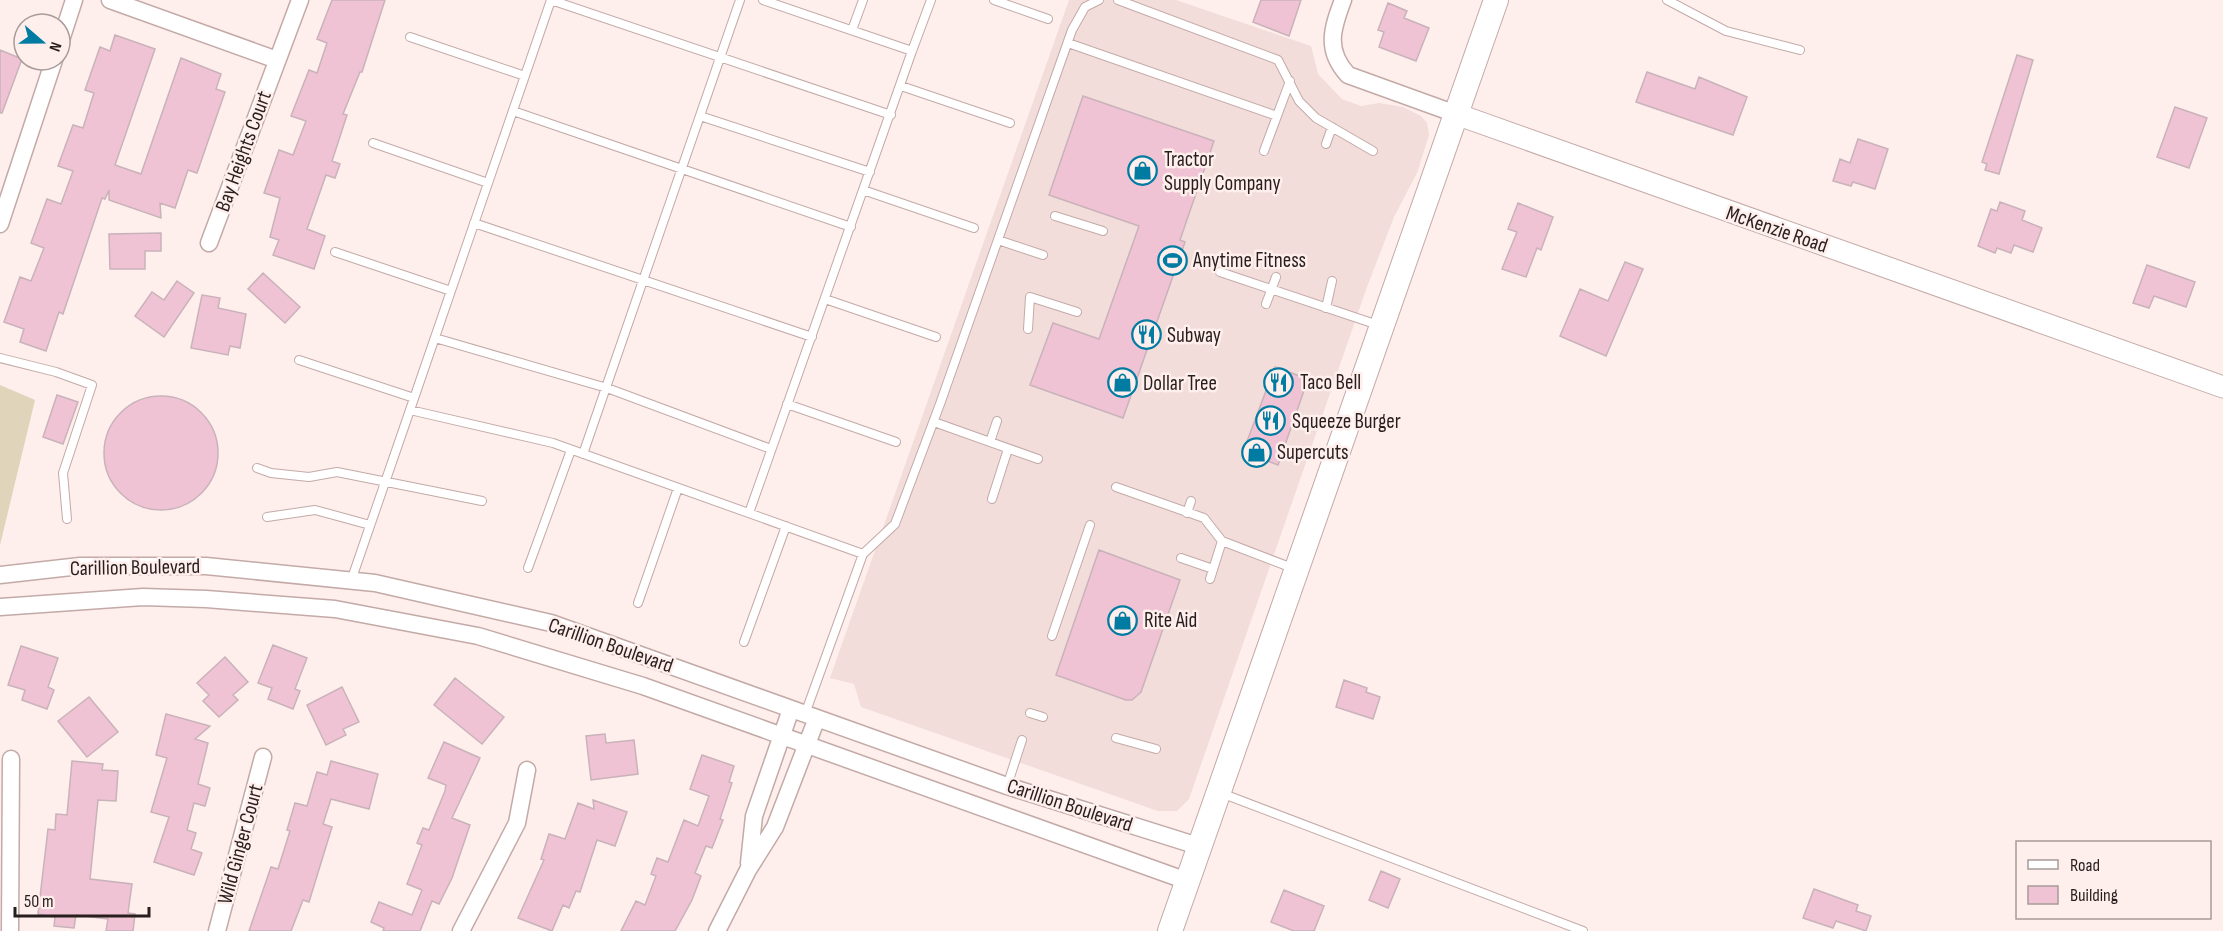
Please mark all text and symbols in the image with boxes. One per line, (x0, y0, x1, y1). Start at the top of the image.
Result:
north arrow (12, 12, 72, 72)
text: N (44, 39, 65, 54)
street label: Bay Heights Court (210, 87, 277, 215)
place label: Tractor Supply Company (1164, 147, 1281, 196)
shop icon: Tractor Supply Company (1127, 155, 1159, 187)
street label: McKenzie Road (1723, 200, 1831, 258)
sports icon: Anytime Fitness (1156, 244, 1188, 276)
place label: Anytime Fitness (1192, 248, 1306, 273)
restaurant icon: Subway (1130, 319, 1162, 351)
place label: Subway (1167, 323, 1221, 348)
restaurant icon: Taco Bell (1263, 366, 1295, 398)
shop icon: Dollar Tree (1106, 367, 1138, 399)
place label: Taco Bell (1300, 370, 1361, 395)
place label: Dollar Tree (1143, 371, 1217, 396)
restaurant icon: Squeeze Burger (1255, 405, 1287, 437)
place label: Squeeze Burger (1292, 409, 1401, 434)
shop icon: Supercuts (1240, 436, 1272, 468)
place label: Supercuts (1277, 440, 1349, 465)
street label: Carillion Boulevard (70, 554, 200, 581)
shop icon: Rite Aid (1107, 604, 1139, 636)
place label: Rite Aid (1144, 608, 1197, 633)
street label: Carillion Boulevard (545, 612, 677, 679)
street label: Carillion Boulevard (1004, 773, 1136, 838)
street label: Wild Ginger Court (212, 781, 269, 907)
legend (2016, 841, 2211, 919)
text: Road (2070, 855, 2100, 876)
scale bar (15, 880, 148, 918)
text: Building (2070, 885, 2118, 906)
text: 50 m (24, 891, 54, 912)

